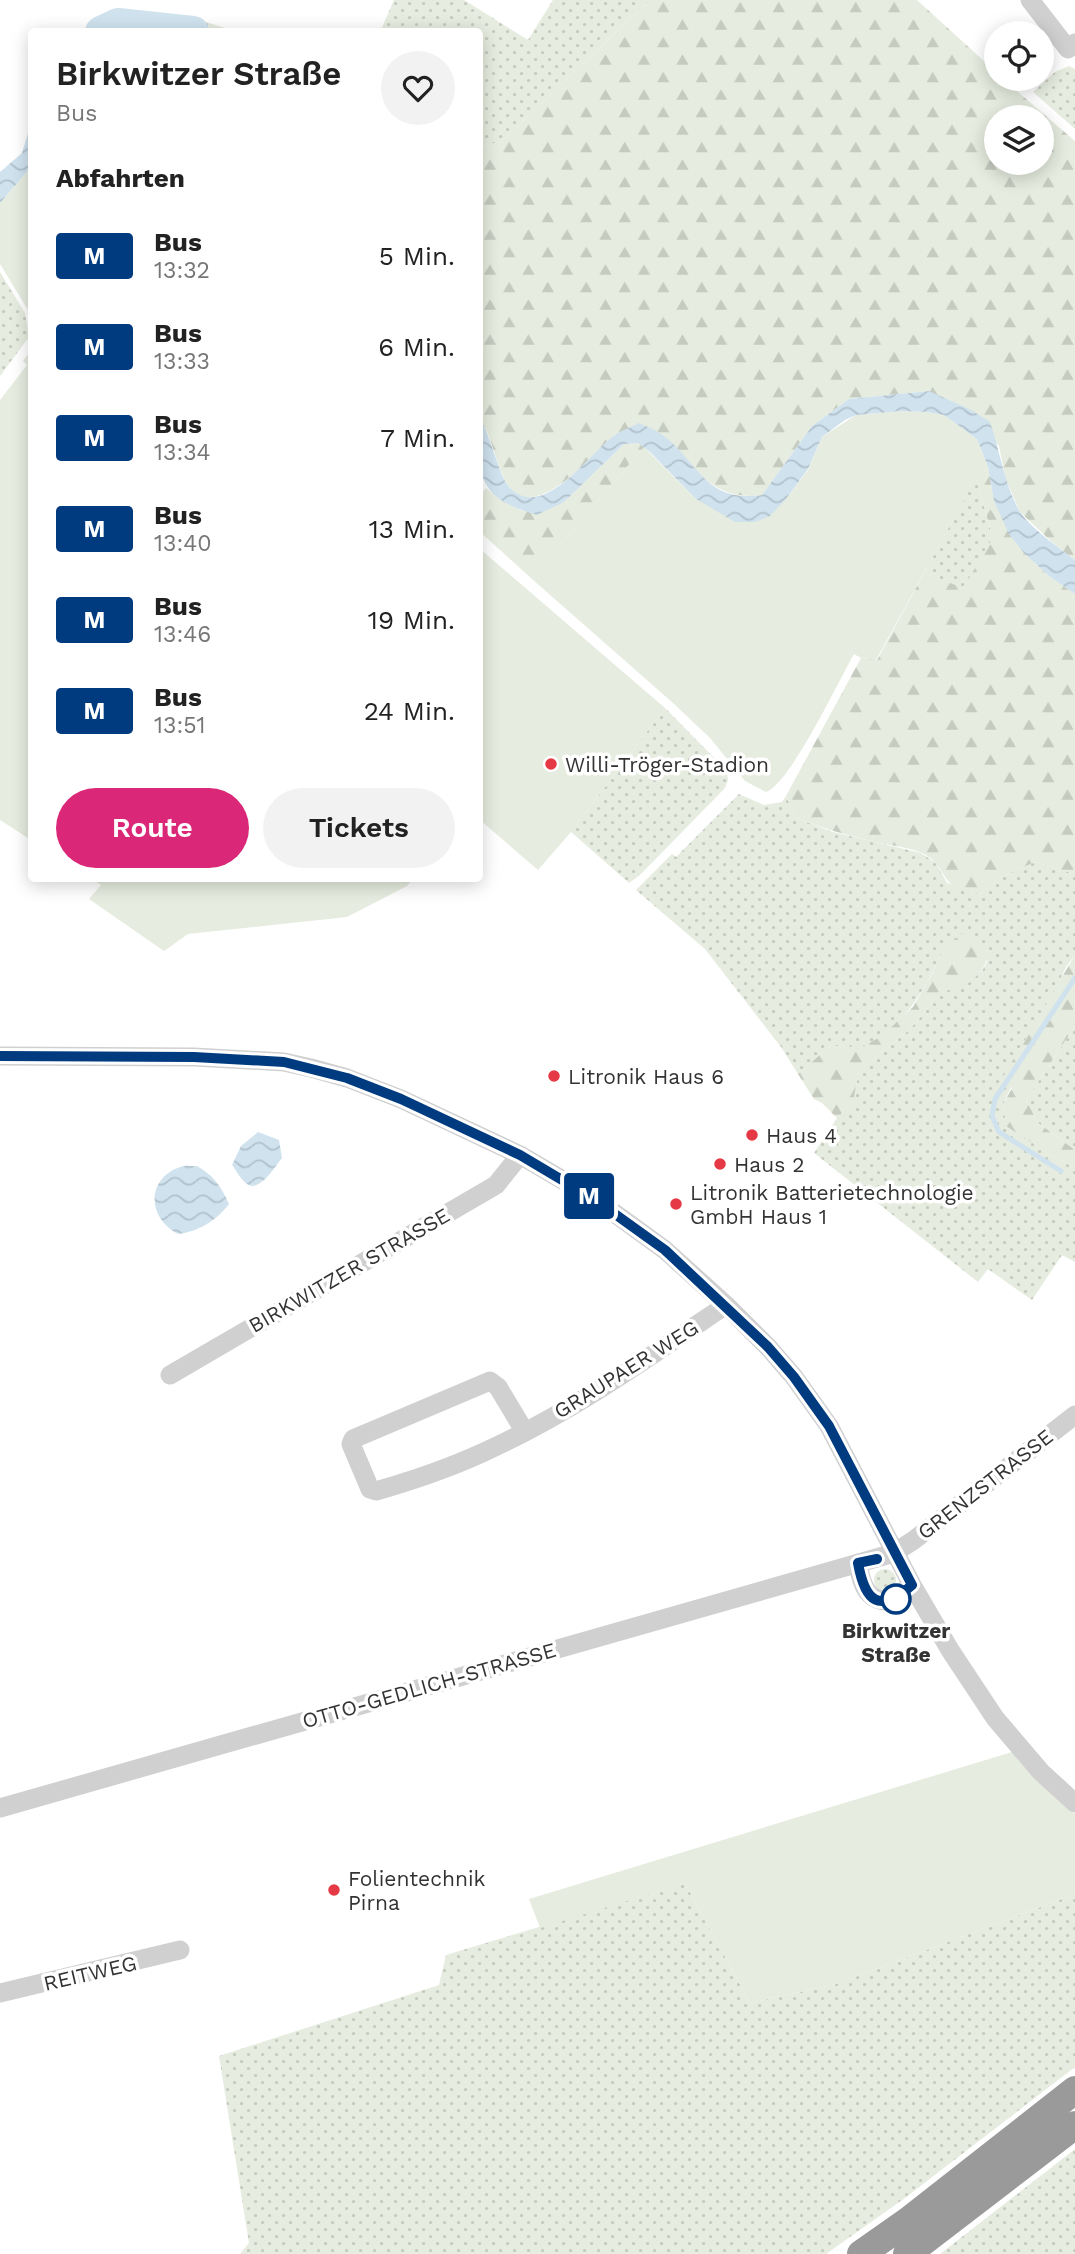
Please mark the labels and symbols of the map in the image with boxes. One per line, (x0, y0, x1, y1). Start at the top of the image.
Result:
place label: Willi-Tröger-Stadion (565, 752, 769, 777)
marker: Willi-Tröger-Stadion (543, 756, 559, 772)
place label: Litronik Haus 6 (568, 1064, 724, 1089)
marker: Litronik Haus 6 (546, 1068, 562, 1084)
place label: Haus 4 (766, 1123, 837, 1148)
marker: Haus 4 (744, 1127, 760, 1143)
place label: Haus 2 (734, 1152, 805, 1177)
marker: Haus 2 (712, 1156, 728, 1172)
line badge: M (566, 1173, 612, 1219)
place label: Litronik Batterietechnologie GmbH Haus 1 (690, 1180, 974, 1229)
marker: Litronik Batterietechnologie GmbH Haus 1 (668, 1196, 684, 1212)
street label: BIRKWITZER STRASSE (244, 1202, 454, 1338)
street label: GRAUPAER WEG (549, 1315, 703, 1423)
street label: GRENZSTRASSE (912, 1423, 1058, 1545)
marker: Birkwitzer Straße (881, 1584, 911, 1614)
place label: Birkwitzer Straße (842, 1618, 950, 1667)
street label: OTTO-GEDLICH-STRASSE (299, 1637, 559, 1733)
place label: Folientechnik Pirna (348, 1866, 485, 1915)
marker: Folientechnik Pirna (326, 1882, 342, 1898)
street label: REITWEG (41, 1950, 139, 1996)

